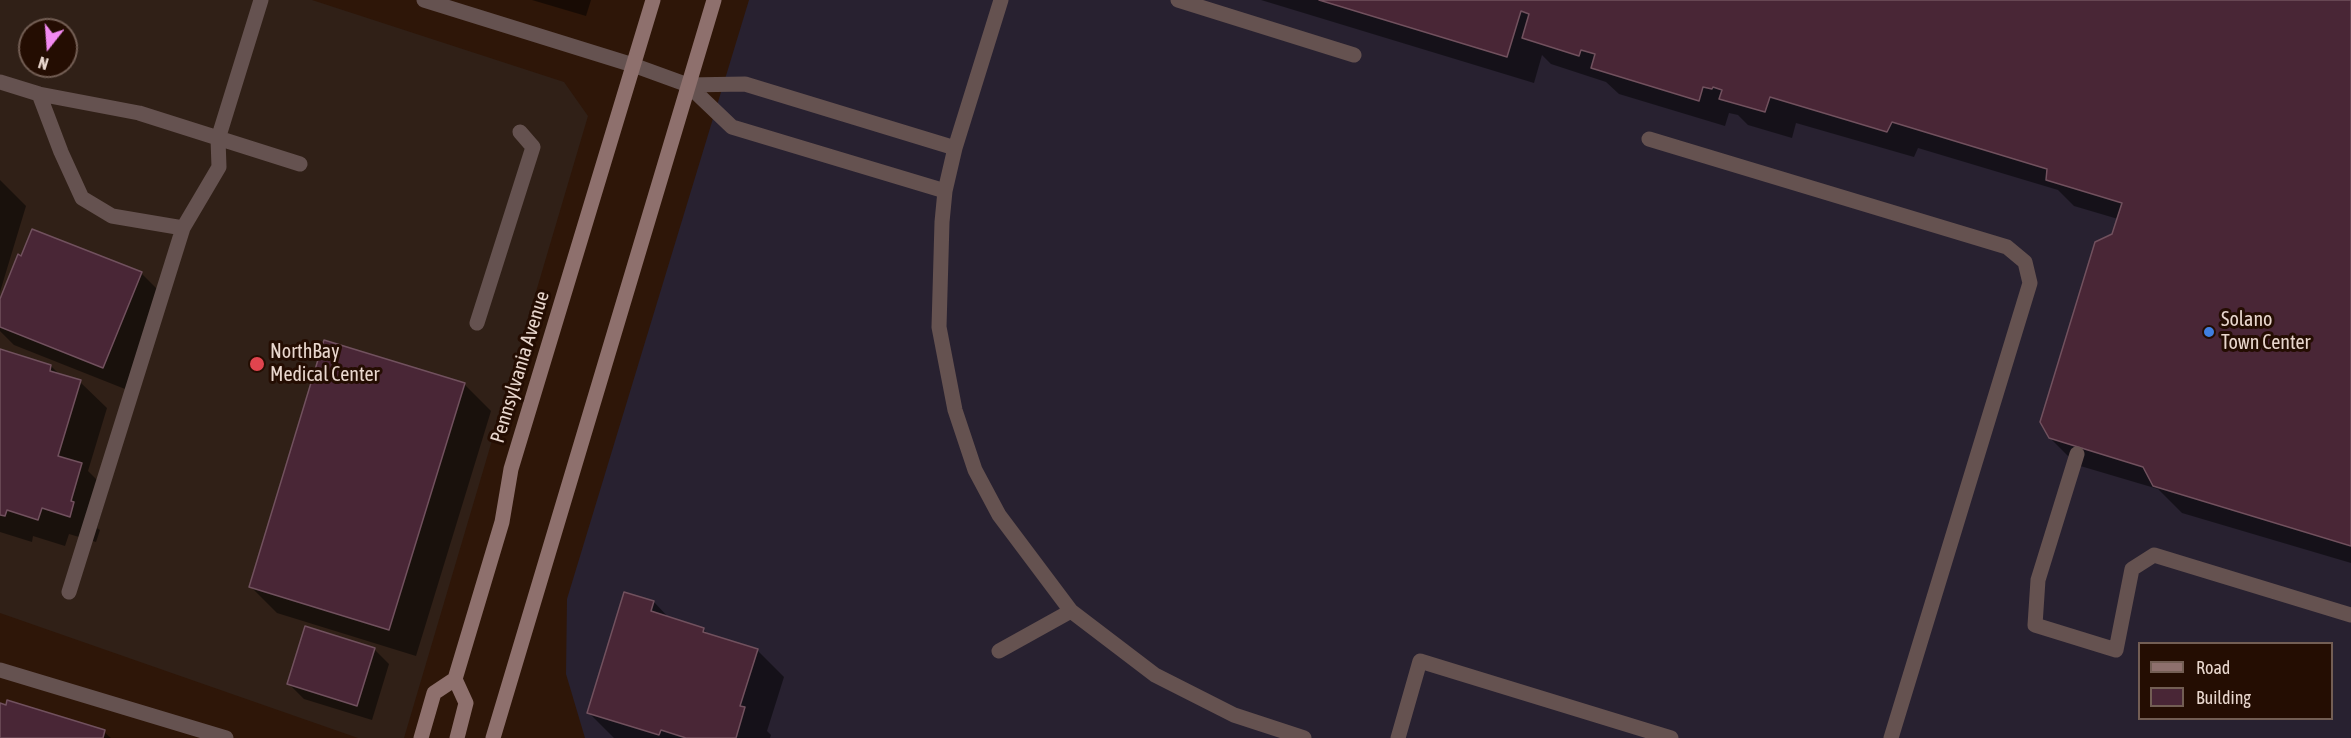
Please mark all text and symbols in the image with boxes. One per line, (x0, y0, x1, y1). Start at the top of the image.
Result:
north arrow (18, 18, 78, 78)
text: N (36, 53, 50, 73)
street label: Pennsylvania Avenue (485, 288, 555, 446)
place label: Solano Town Center (2221, 308, 2310, 355)
marker: Solano Town Center (2202, 325, 2216, 339)
place label: NorthBay Medical Center (270, 340, 380, 387)
marker: NorthBay Medical Center (248, 355, 266, 373)
legend (2138, 642, 2333, 720)
text: Road (2196, 657, 2230, 678)
text: Building (2196, 687, 2251, 708)

